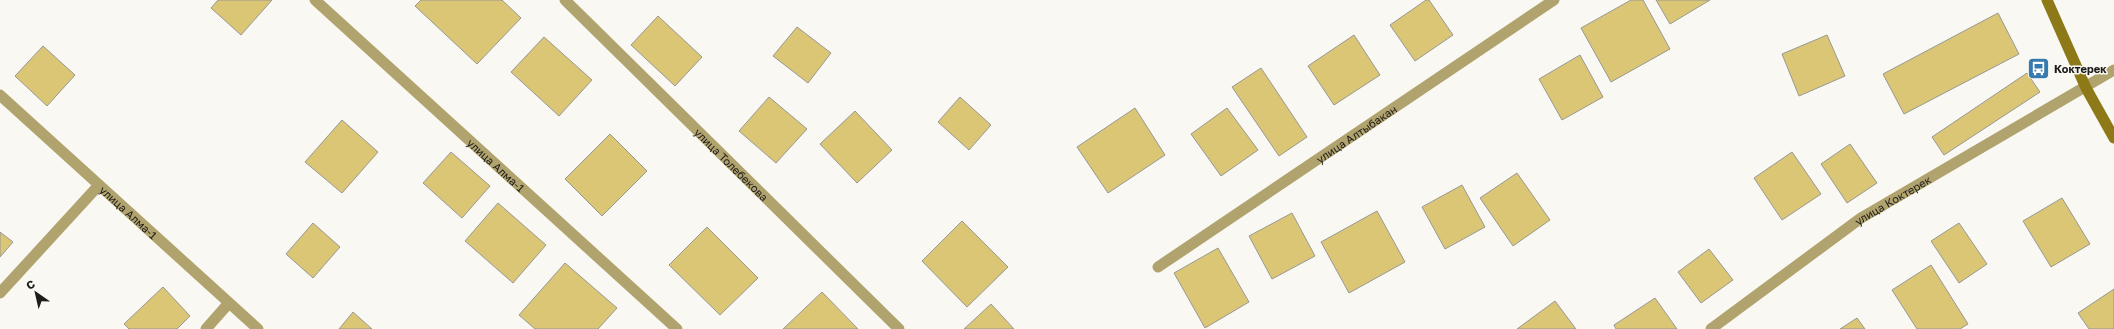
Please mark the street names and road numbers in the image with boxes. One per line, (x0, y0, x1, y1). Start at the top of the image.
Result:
street label: улица Алтыбакан (1313, 102, 1399, 165)
street label: улица Толебекова (692, 125, 771, 203)
street label: улица Алма-1 (465, 136, 528, 194)
street label: улица Коктерек (1852, 172, 1934, 227)
street label: улица Алма-1 (98, 183, 160, 241)

